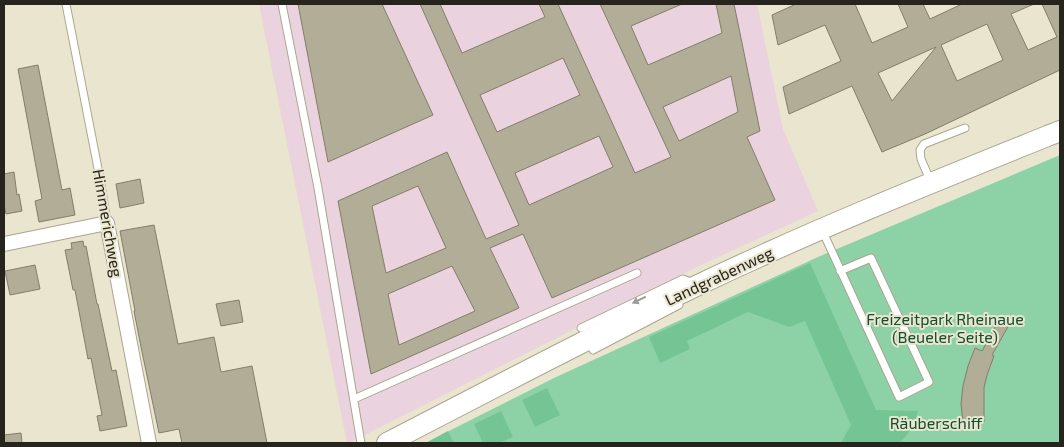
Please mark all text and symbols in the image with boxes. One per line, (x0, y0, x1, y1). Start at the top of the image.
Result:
street label: Himmerichweg (90, 167, 127, 279)
street label: Landgrabenweg (662, 242, 776, 309)
one-way arrow (632, 297, 646, 305)
park label: Freizeitpark Rheinaue (Beueler Seite) (866, 309, 1024, 346)
park label: Räuberschiff (890, 413, 983, 432)

